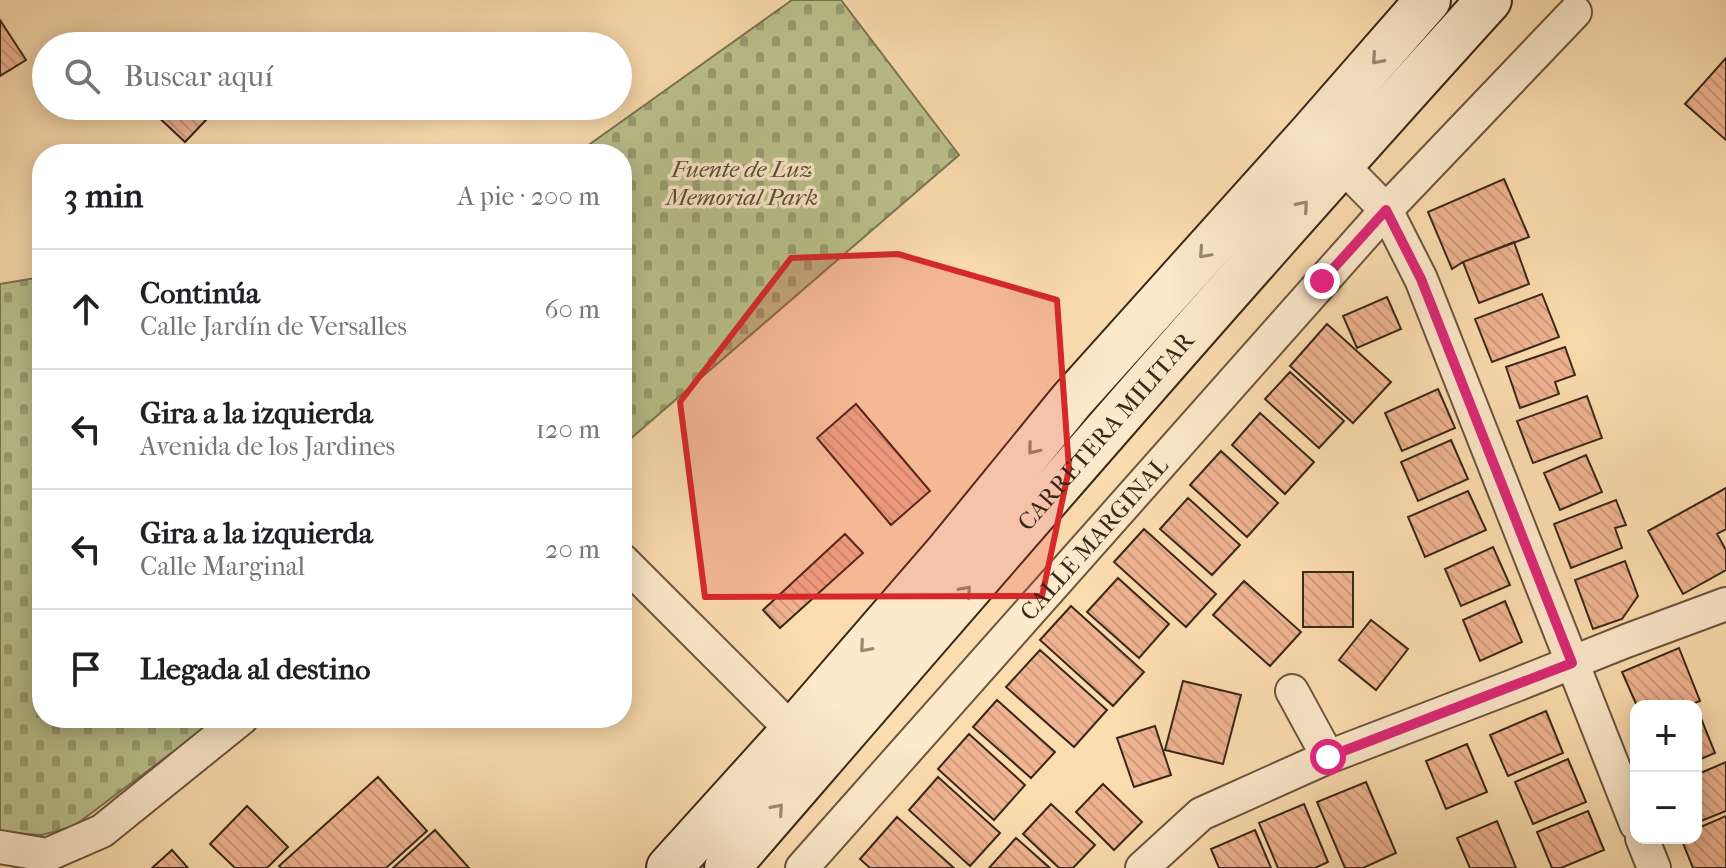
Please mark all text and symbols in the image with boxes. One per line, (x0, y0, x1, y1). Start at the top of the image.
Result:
search box (32, 32, 632, 120)
one-way arrow (1372, 49, 1387, 64)
icon: search (60, 54, 104, 98)
text: Buscar aquí (124, 59, 273, 94)
park label: Fuente de Luz Memorial Park (664, 155, 818, 211)
text: 3 min (64, 176, 143, 216)
text: A pie · 200 m (458, 181, 600, 212)
one-way arrow (1294, 200, 1308, 215)
one-way arrow (1200, 244, 1214, 259)
route end (1304, 263, 1340, 299)
text: Continúa (140, 276, 260, 311)
icon: ahead (64, 287, 108, 331)
text: 60 m (544, 294, 600, 325)
text: Calle Jardín de Versalles (140, 311, 407, 342)
street label: CARRETERA MILITAR (1012, 325, 1201, 536)
text: Gira a la izquierda (140, 396, 373, 431)
icon: left (64, 407, 108, 451)
text: 120 m (536, 414, 600, 445)
text: Avenida de los Jardines (140, 431, 395, 462)
one-way arrow (1028, 439, 1043, 454)
street label: CALLE MARGINAL (1014, 451, 1174, 626)
text: Gira a la izquierda (140, 516, 373, 551)
icon: left (64, 527, 108, 571)
text: 20 m (545, 534, 600, 565)
text: Calle Marginal (140, 551, 305, 582)
one-way arrow (956, 586, 971, 601)
one-way arrow (860, 638, 875, 653)
icon: arrive (64, 647, 108, 691)
text: Llegada al destino (140, 652, 370, 687)
map controls (1630, 700, 1702, 844)
button: + (1630, 700, 1702, 772)
route start (1310, 739, 1346, 775)
button: − (1630, 772, 1702, 844)
one-way arrow (768, 804, 783, 818)

